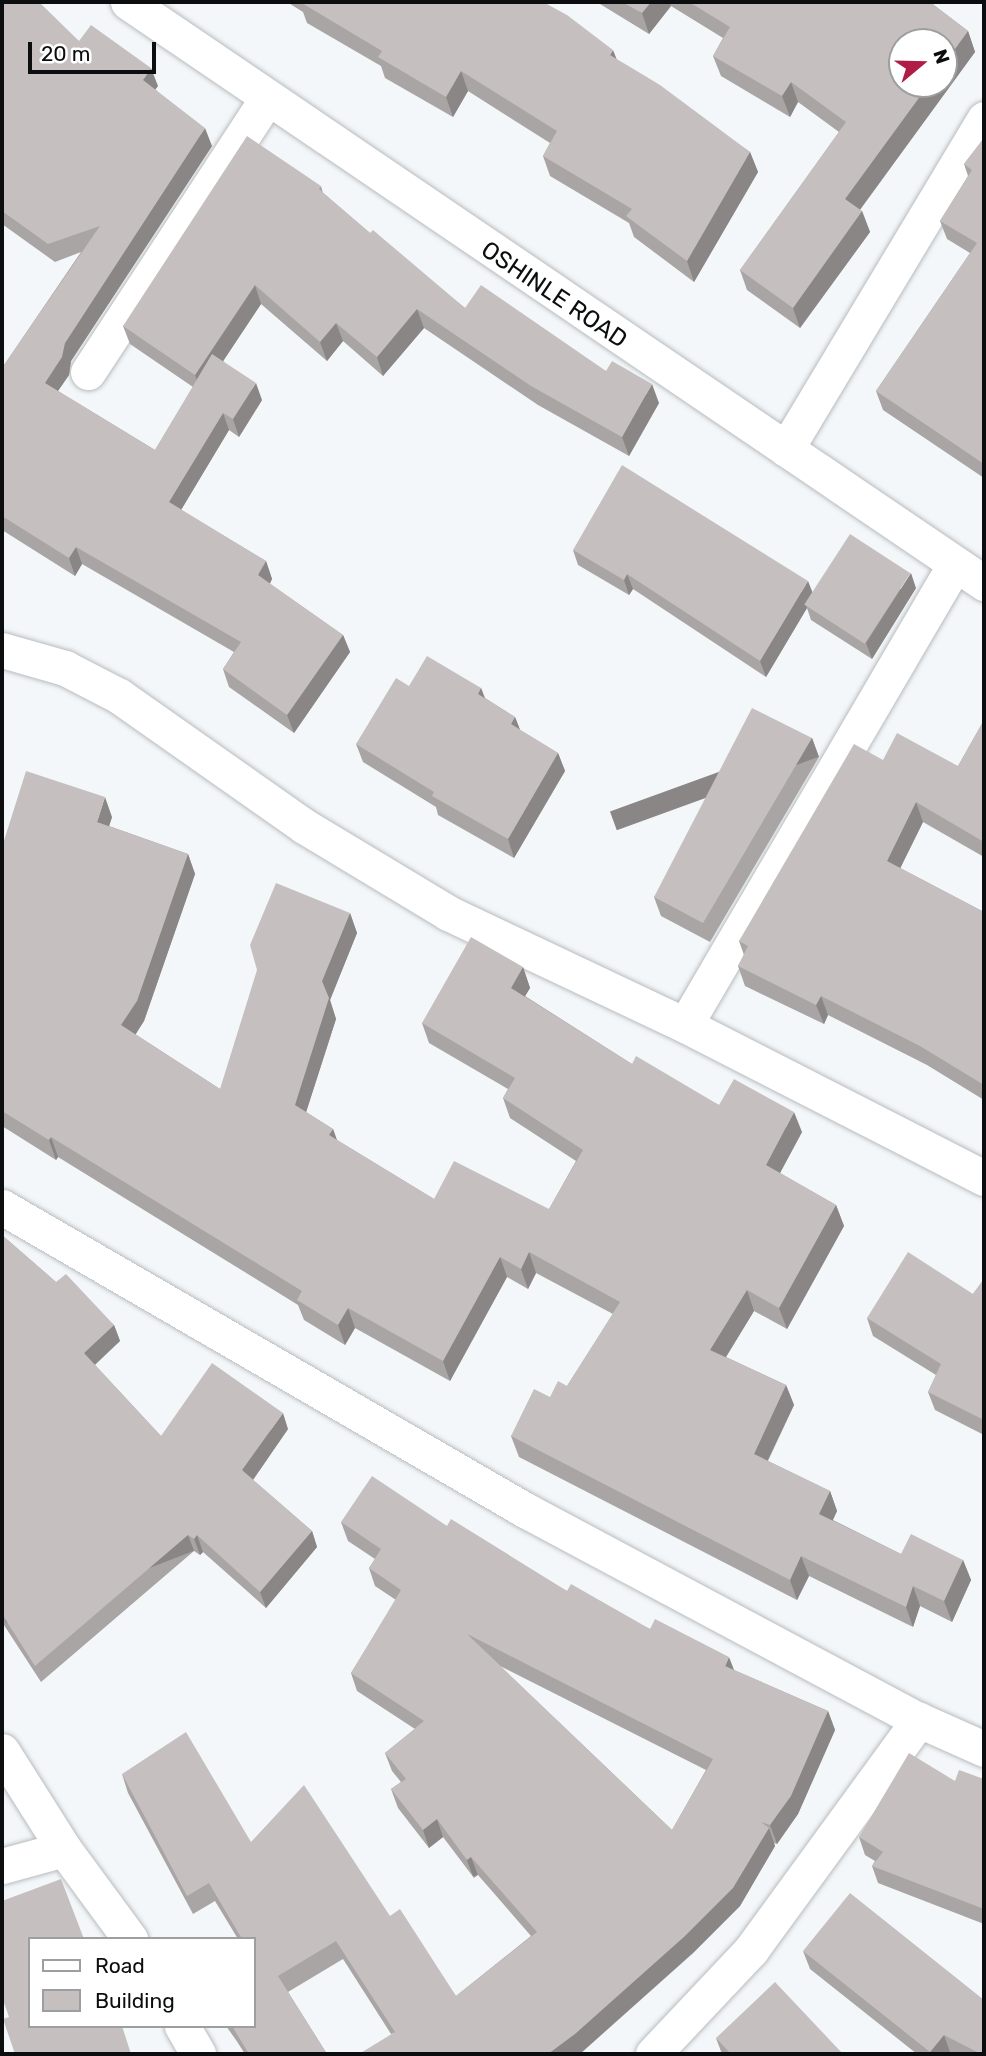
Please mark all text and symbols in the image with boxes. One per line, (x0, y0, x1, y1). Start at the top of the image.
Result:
scale bar (32, 28, 159, 72)
north arrow (888, 28, 958, 98)
text: 20 m (41, 41, 90, 66)
text: N (928, 46, 955, 67)
street label: OSHINLE ROAD (476, 236, 632, 354)
legend (28, 1937, 256, 2028)
text: Road (95, 1953, 145, 1978)
text: Building (95, 1988, 175, 2013)

